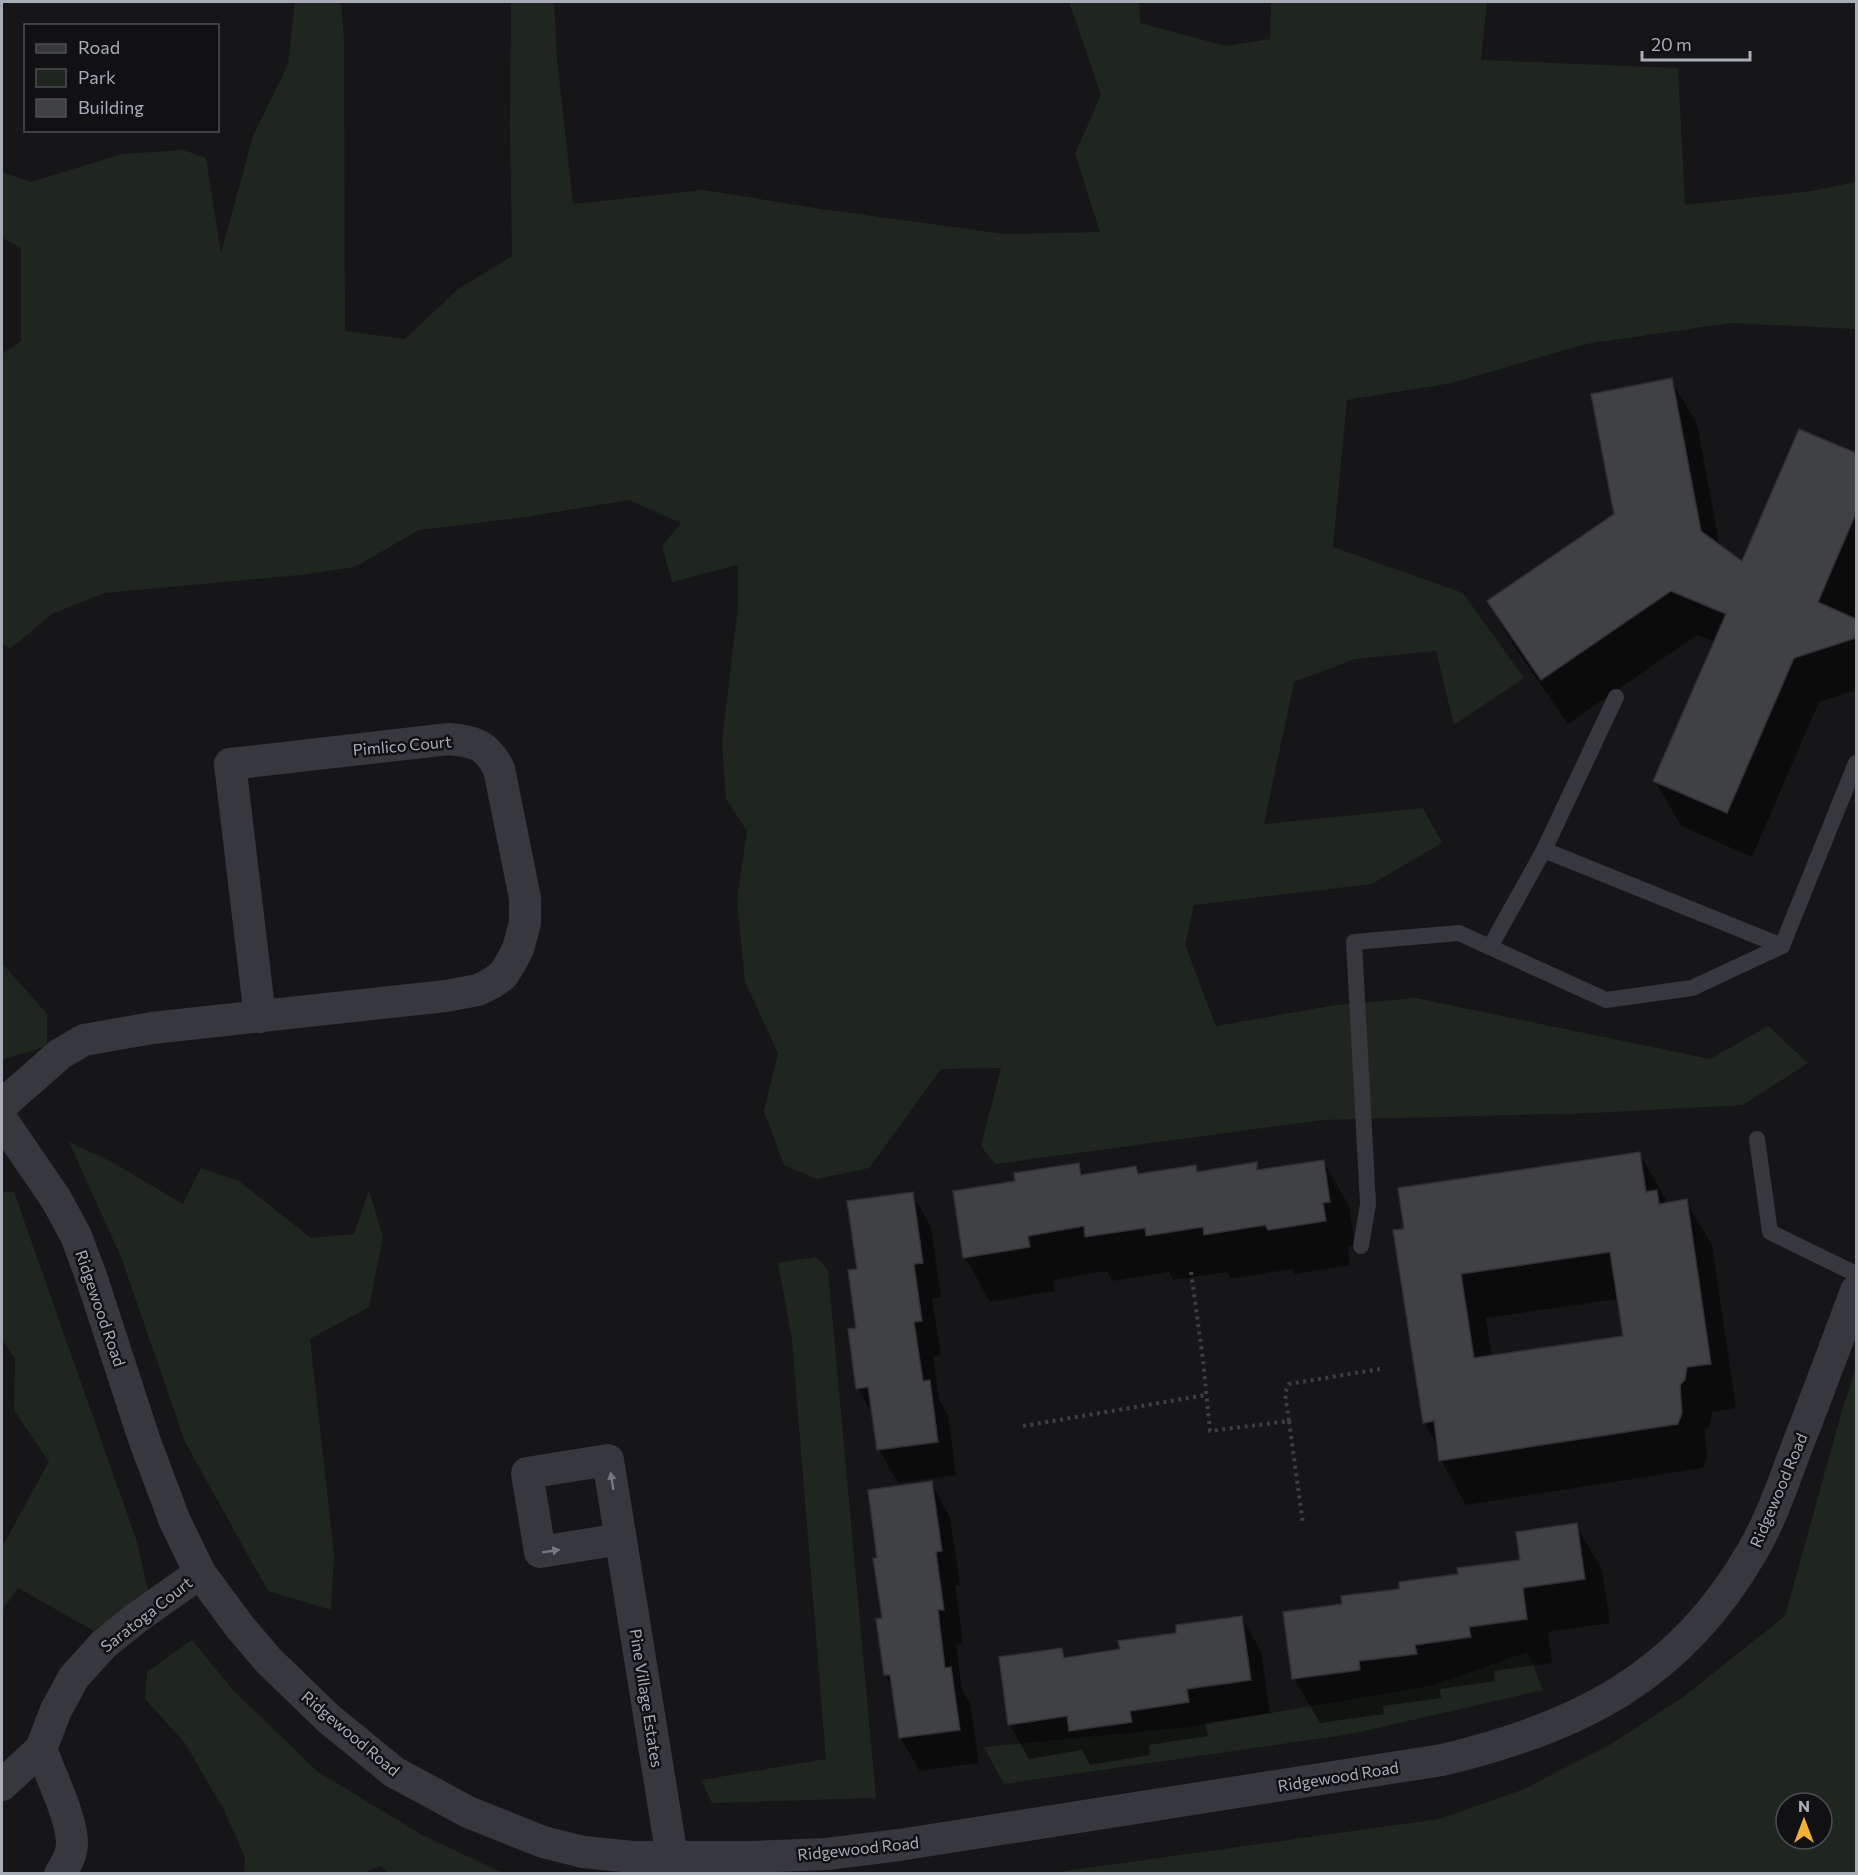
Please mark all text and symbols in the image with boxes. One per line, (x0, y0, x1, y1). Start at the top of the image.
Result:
legend (24, 24, 219, 132)
scale bar (1642, 24, 1750, 62)
text: 20 m (1651, 33, 1692, 55)
text: Road (78, 36, 120, 58)
text: Park (78, 66, 116, 88)
text: Building (78, 96, 144, 118)
street label: Pimlico Court (352, 731, 453, 759)
street label: Ridgewood Road (72, 1247, 130, 1369)
street label: Ridgewood Road (1745, 1430, 1811, 1550)
one-way arrow (607, 1472, 616, 1491)
one-way arrow (542, 1546, 561, 1555)
street label: Saratoga Court (97, 1572, 196, 1656)
street label: Pine Village Estates (627, 1627, 667, 1769)
street label: Ridgewood Road (298, 1686, 404, 1780)
street label: Ridgewood Road (1276, 1757, 1400, 1795)
north arrow (1774, 1791, 1834, 1851)
text: N (1798, 1796, 1810, 1815)
street label: Ridgewood Road (796, 1832, 920, 1864)

